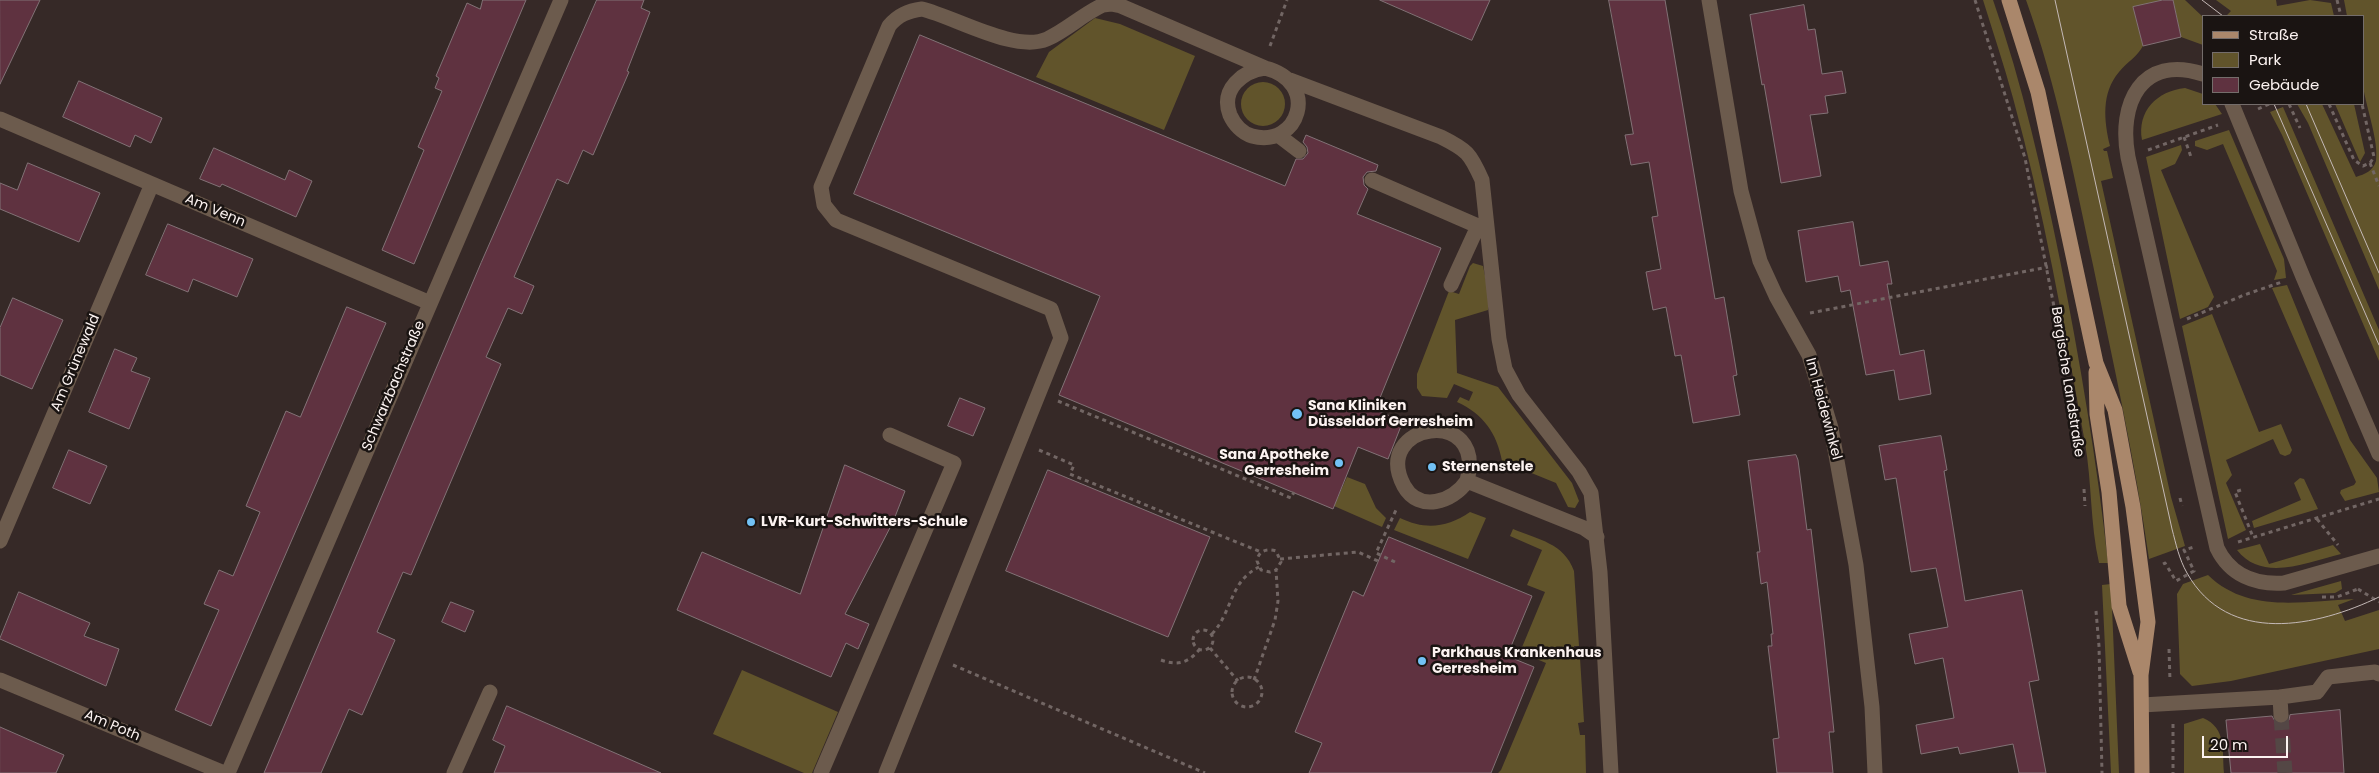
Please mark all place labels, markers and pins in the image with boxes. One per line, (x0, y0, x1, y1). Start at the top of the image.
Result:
place label: Sana Kliniken Düsseldorf Gerresheim (1308, 398, 1473, 431)
marker: Sana Kliniken Düsseldorf Gerresheim (1290, 407, 1304, 421)
place label: Sana Apotheke Gerresheim (1219, 447, 1329, 480)
marker: Sana Apotheke Gerresheim (1333, 457, 1345, 469)
place label: Sternenstele (1442, 459, 1533, 475)
marker: Sternenstele (1426, 461, 1438, 473)
place label: LVR-Kurt-Schwitters-Schule (761, 514, 968, 530)
marker: LVR-Kurt-Schwitters-Schule (745, 516, 757, 528)
place label: Parkhaus Krankenhaus Gerresheim (1432, 645, 1602, 678)
marker: Parkhaus Krankenhaus Gerresheim (1416, 655, 1428, 667)

